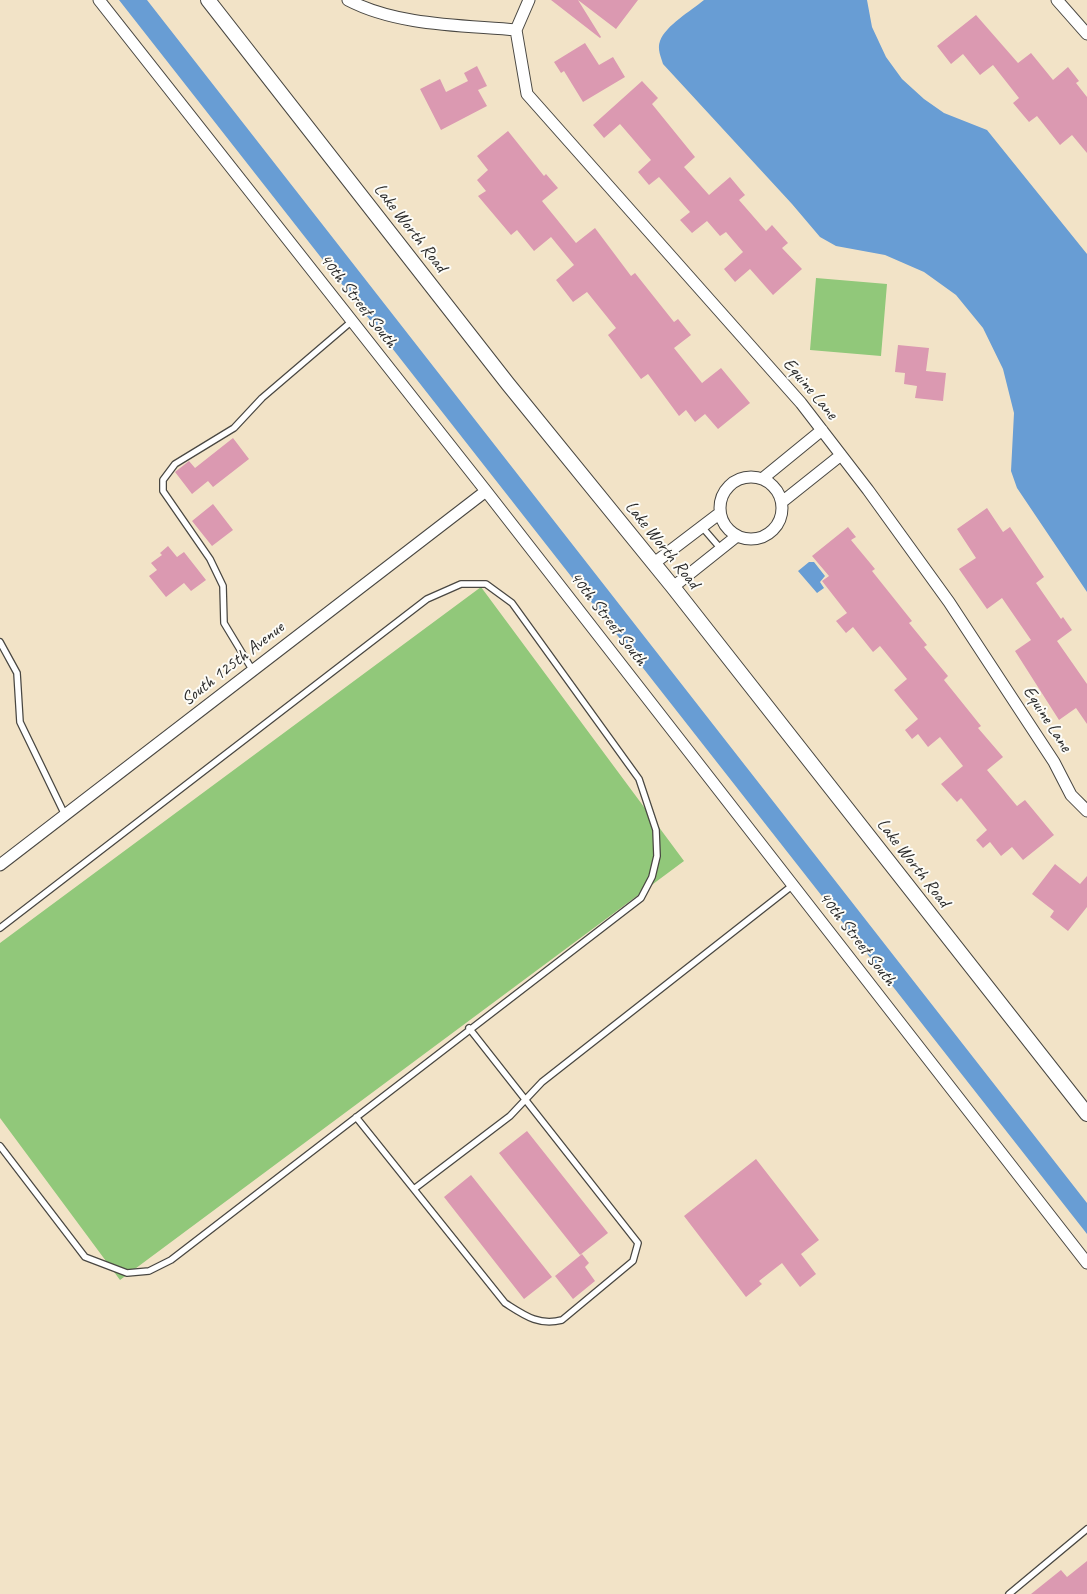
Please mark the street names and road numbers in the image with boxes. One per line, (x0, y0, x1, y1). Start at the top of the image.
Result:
street label: Lake Worth Road (369, 179, 451, 277)
street label: 40th Street South (314, 249, 402, 353)
street label: Equine Lane (778, 354, 842, 424)
street label: Lake Worth Road (620, 497, 704, 593)
street label: 40th Street South (564, 567, 652, 671)
street label: South 125th Avenue (177, 617, 289, 711)
street label: Equine Lane (1018, 682, 1076, 756)
street label: Lake Worth Road (872, 814, 954, 912)
street label: 40th Street South (813, 887, 901, 991)

